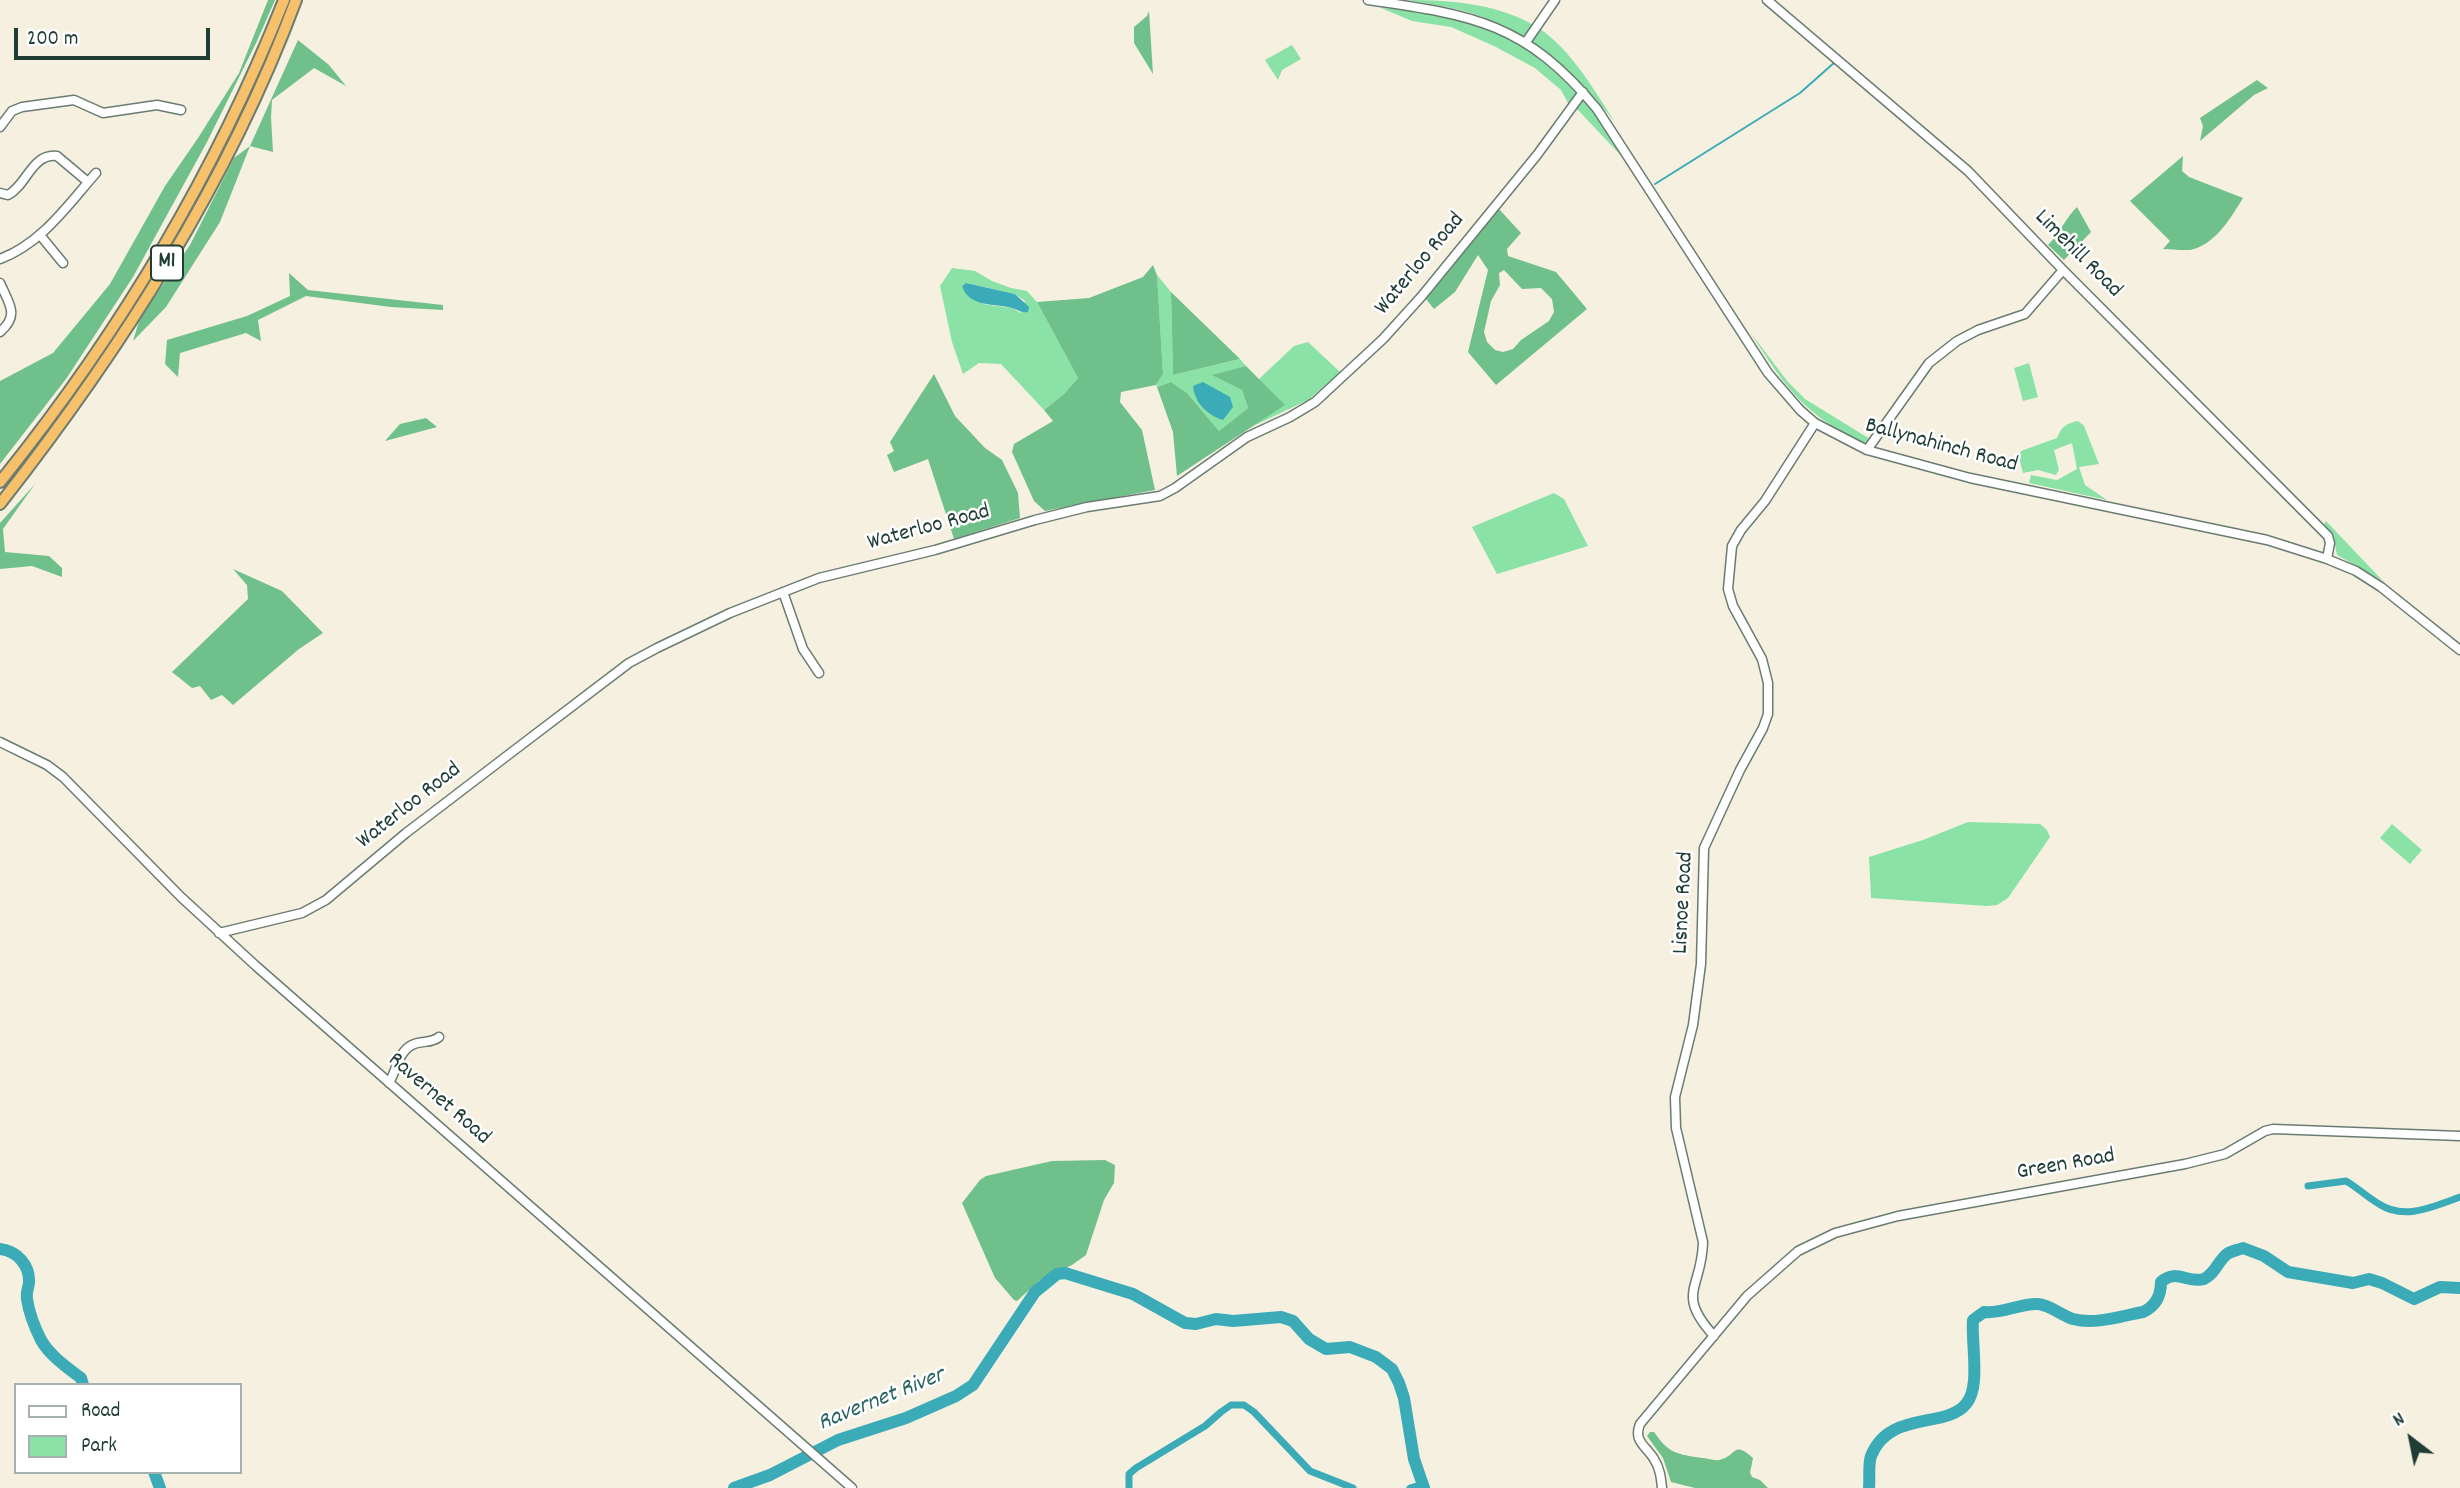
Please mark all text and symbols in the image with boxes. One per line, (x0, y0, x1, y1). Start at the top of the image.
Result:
scale bar (18, 14, 214, 58)
text: 200 m (27, 25, 78, 55)
street label: Limehill Road (2027, 205, 2127, 305)
street label: Waterloo Road (1370, 208, 1472, 322)
road number: M1 (151, 246, 183, 280)
street label: Ballynahinch Road (1862, 413, 2020, 481)
street label: Waterloo Road (865, 499, 993, 559)
street label: Waterloo Road (352, 758, 468, 856)
street label: Lisnoe Road (1669, 851, 1701, 955)
street label: Ravernet Road (381, 1048, 495, 1152)
street label: Green Road (2015, 1144, 2117, 1188)
water label: Ravernet River (814, 1363, 950, 1439)
legend (14, 1383, 242, 1474)
text: Road (81, 1397, 120, 1427)
north arrow (2376, 1404, 2446, 1474)
text: N (2388, 1407, 2411, 1435)
text: Park (81, 1432, 117, 1462)

